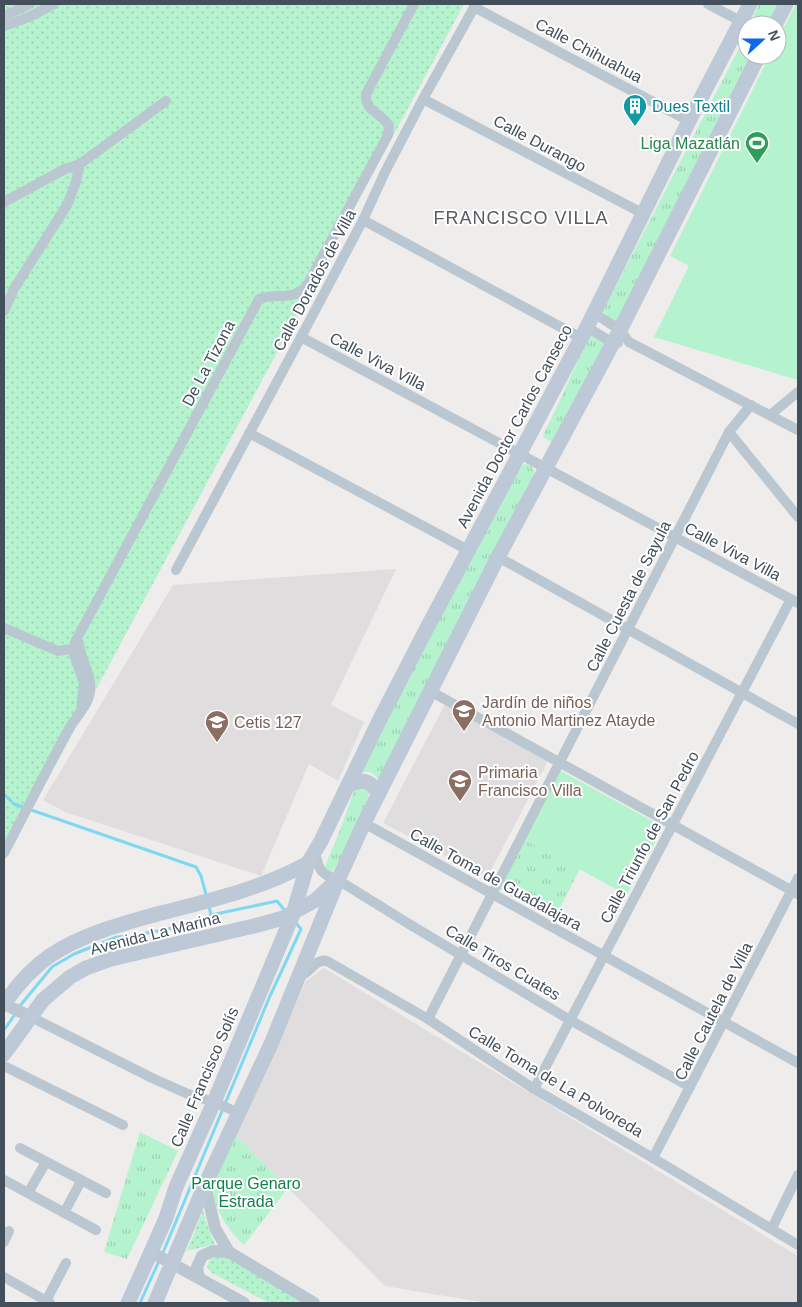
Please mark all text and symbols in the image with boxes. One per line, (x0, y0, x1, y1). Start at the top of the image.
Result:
street label: Calle Chihuahua (533, 15, 645, 86)
north arrow (737, 15, 787, 65)
text: N (765, 28, 783, 43)
building icon: Dues Textil (622, 93, 648, 127)
place label: Dues Textil (652, 98, 730, 115)
street label: Calle Durango (491, 112, 589, 175)
sports icon: Liga Mazatlán (744, 130, 770, 164)
place label: Liga Mazatlán (640, 135, 740, 152)
street label: Calle Dorados de Villa (270, 206, 359, 354)
district label: FRANCISCO VILLA (433, 208, 609, 228)
street label: De La Tizona (179, 318, 238, 409)
street label: Avenida Doctor Carlos Canseco (454, 322, 575, 531)
street label: Calle Viva Villa (327, 329, 429, 394)
street label: Calle Cuesta de Sayula (583, 518, 674, 675)
street label: Calle Viva Villa (682, 519, 784, 584)
place label: Jardín de niños Antonio Martinez Atayde (482, 694, 656, 729)
school or university icon: Jardín de niños Antonio Martinez Atayde (451, 698, 477, 732)
school or university icon: Cetis 127 (204, 709, 230, 743)
place label: Cetis 127 (234, 714, 302, 731)
street label: Calle Triunfo de San Pedro (597, 748, 702, 926)
place label: Primaria Francisco Villa (478, 764, 582, 799)
school or university icon: Primaria Francisco Villa (447, 768, 473, 802)
street label: Calle Toma de Guadalajara (407, 825, 585, 934)
street label: Avenida La Marina (88, 909, 222, 958)
street label: Calle Tiros Cuates (442, 921, 563, 1003)
street label: Calle Cautela de Villa (671, 939, 756, 1083)
street label: Calle Francisco Solís (167, 1005, 242, 1150)
street label: Calle Toma de La Polvoreda (465, 1022, 646, 1140)
park label: Parque Genaro Estrada (191, 1175, 301, 1210)

